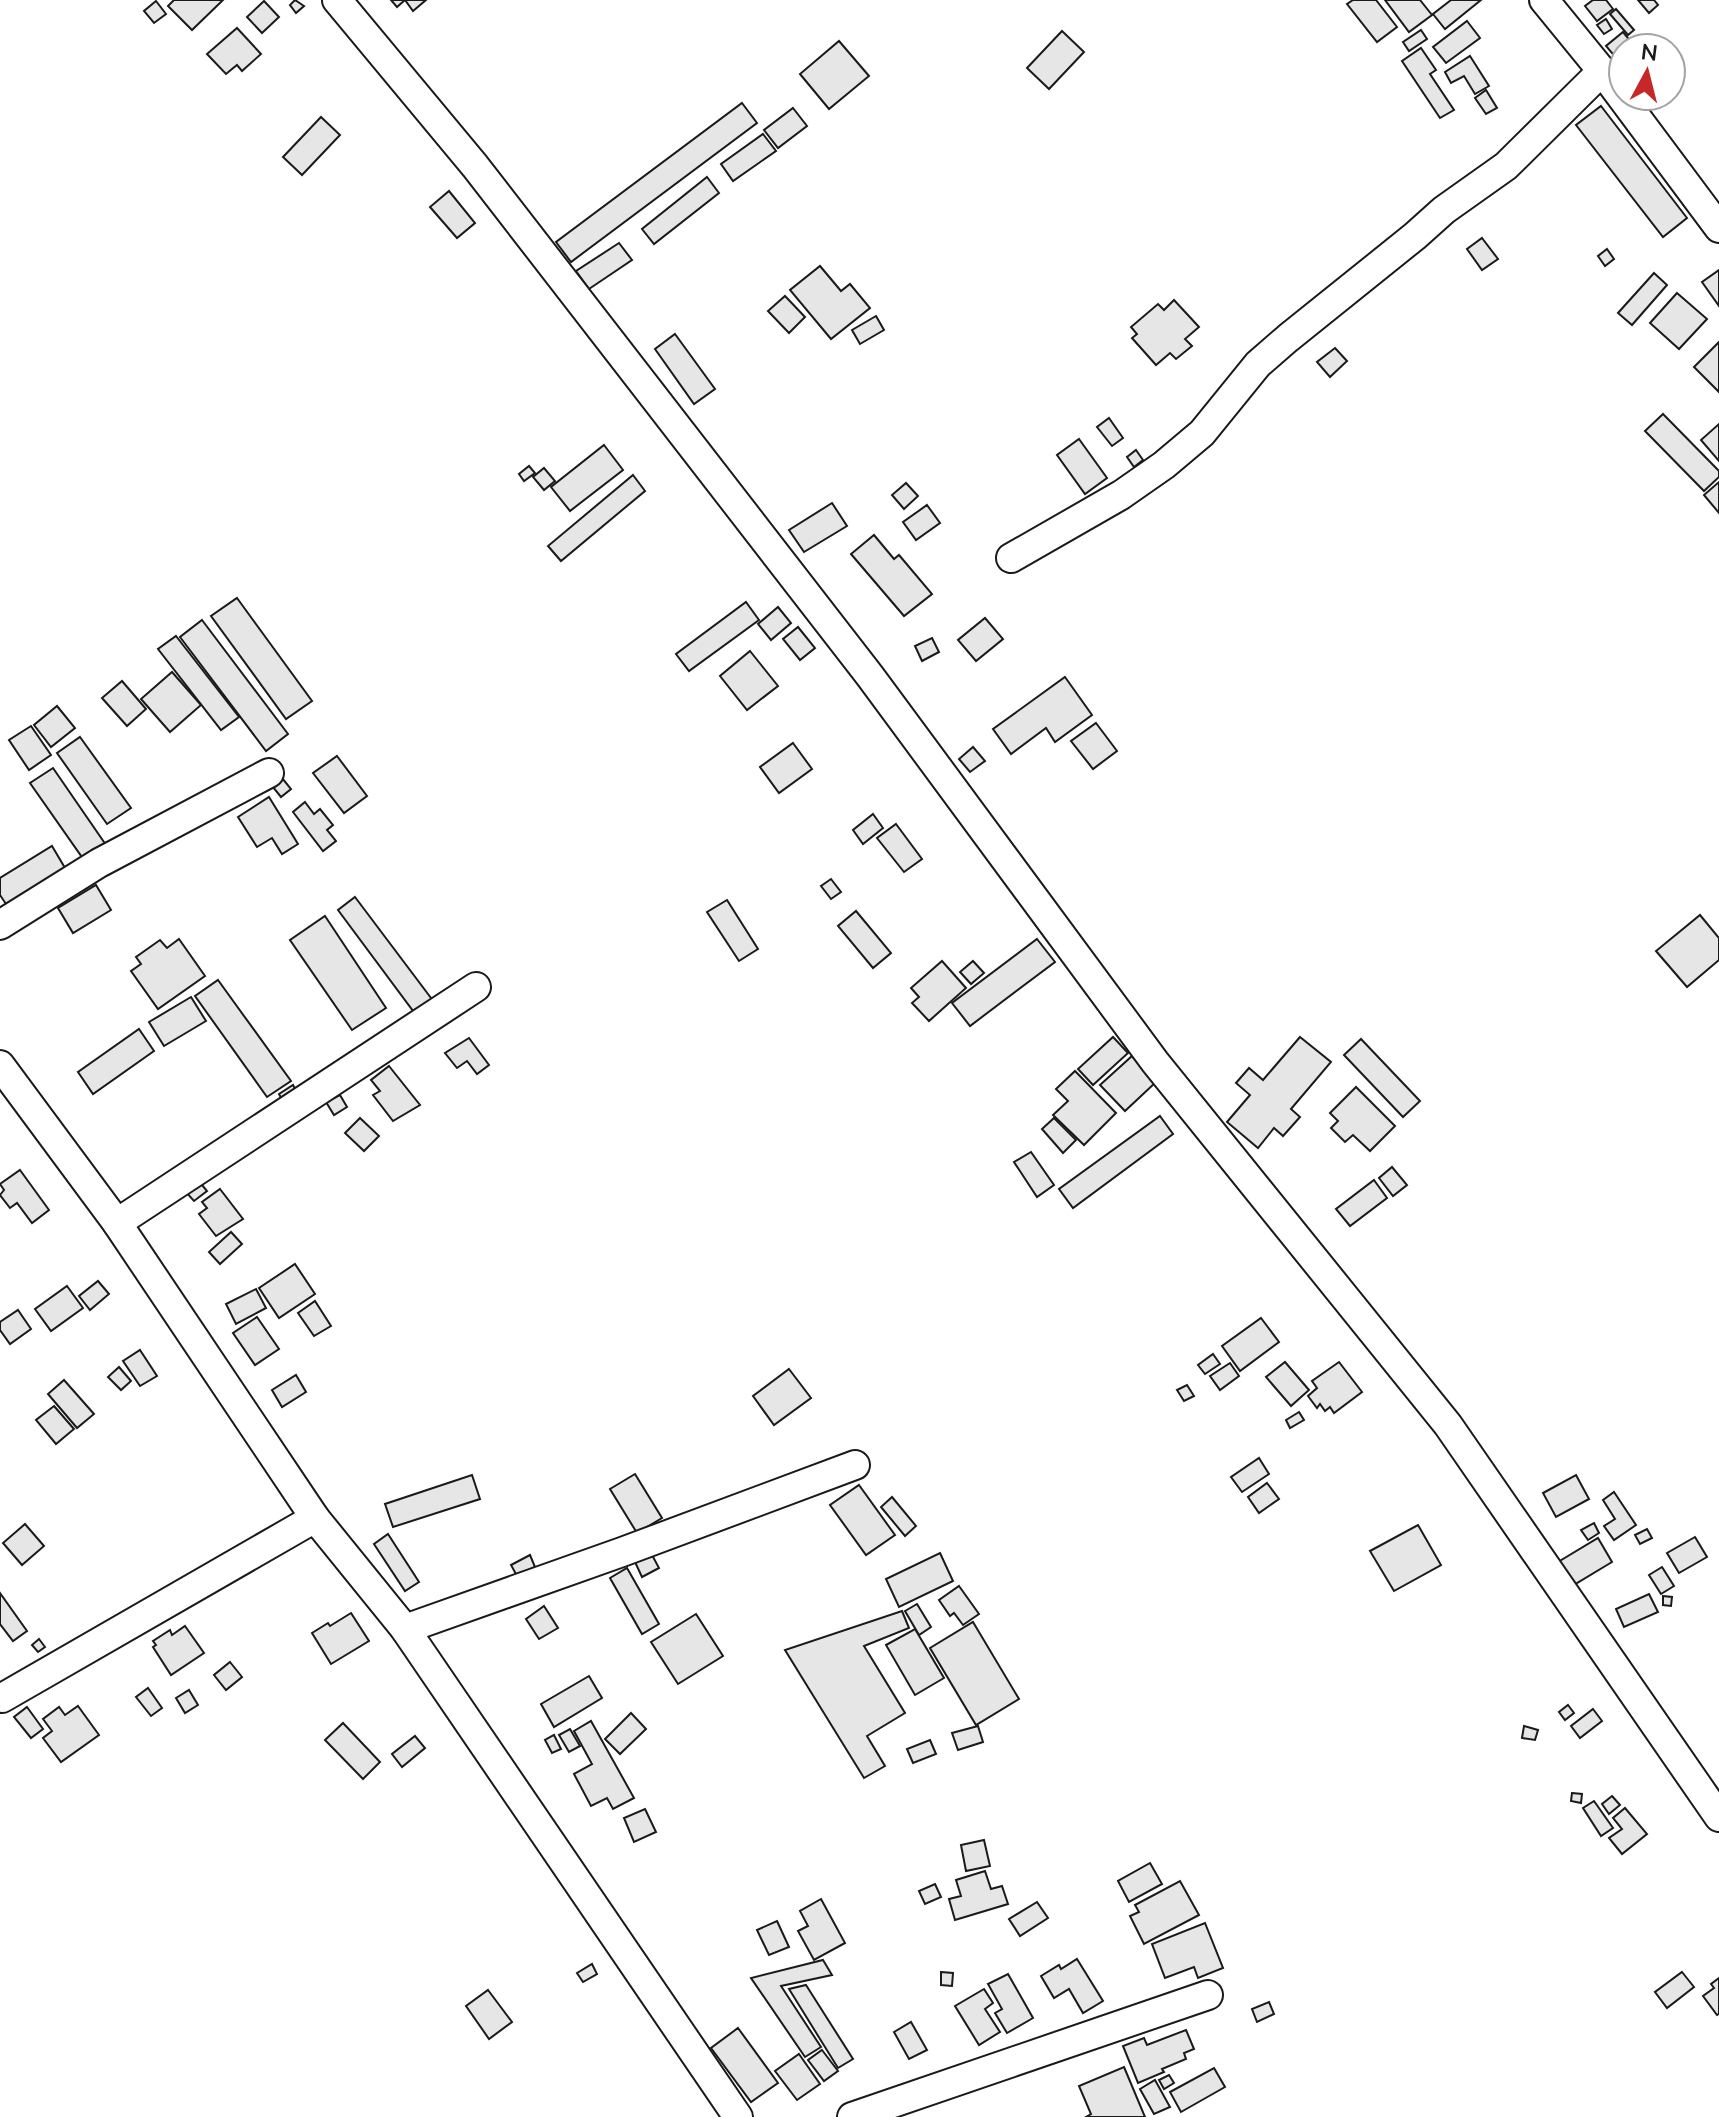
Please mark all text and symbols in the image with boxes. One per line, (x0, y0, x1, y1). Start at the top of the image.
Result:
north arrow (1607, 32, 1687, 112)
text: N (1639, 37, 1659, 69)

